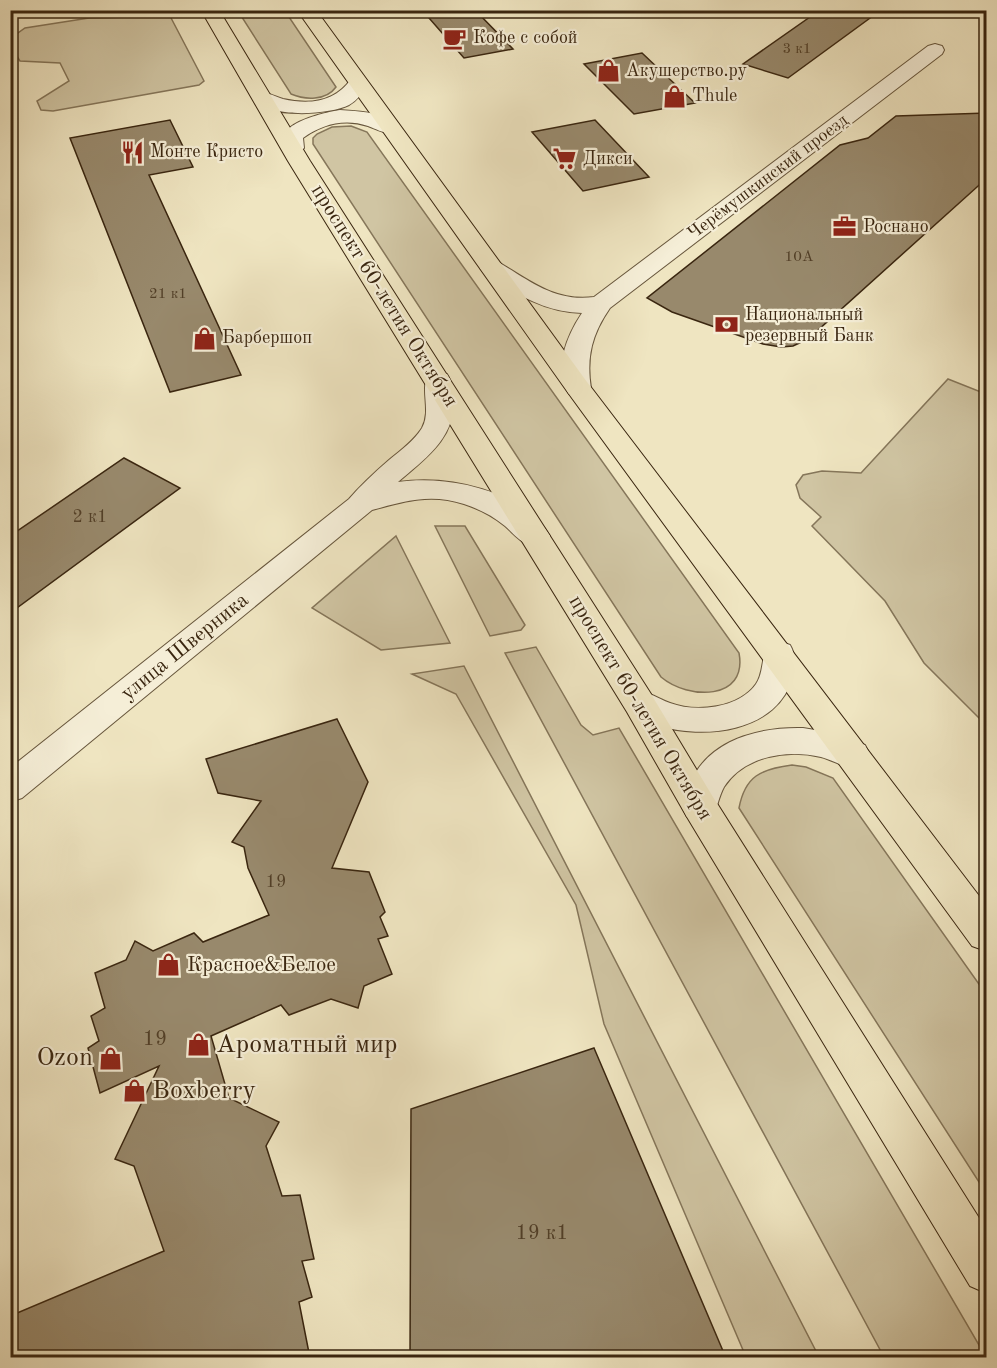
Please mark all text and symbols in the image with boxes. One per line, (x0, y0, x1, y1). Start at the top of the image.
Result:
cafe icon: Кофе с собой (442, 25, 468, 51)
place label: Кофе с собой (473, 29, 578, 48)
house number: 3 к1 (782, 42, 812, 57)
shop icon: Акушерство.ру (595, 58, 621, 84)
place label: Акушерство.ру (626, 62, 747, 80)
shop icon: Thule (661, 83, 687, 109)
place label: Thule (692, 87, 737, 105)
street label: Черёмушкинский проезд (684, 111, 852, 243)
restaurant icon: Монте Кристо (119, 139, 145, 165)
place label: Монте Кристо (150, 143, 263, 161)
supermarket icon: Дикси (552, 146, 578, 172)
place label: Дикси (583, 150, 633, 168)
street label: проспект 60-летия Октября (307, 181, 461, 411)
office icon: Роснано (832, 214, 858, 240)
place label: Роснано (863, 218, 929, 236)
house number: 10А (785, 250, 814, 265)
house number: 21 к1 (149, 287, 187, 302)
place label: Национальный резервный Банк (745, 306, 874, 345)
bank icon: Национальный резервный Банк (714, 312, 740, 338)
shop icon: Барбершоп (191, 325, 217, 351)
place label: Барбершоп (222, 329, 312, 347)
house number: 2 к1 (73, 508, 107, 526)
street label: улица Шверника (117, 589, 253, 705)
street label: проспект 60-летия Октября (565, 592, 716, 824)
house number: 19 (266, 873, 286, 891)
shop icon: Красное&Белое (156, 952, 182, 978)
place label: Красное&Белое (187, 955, 336, 976)
house number: 19 (143, 1029, 167, 1050)
shop icon: Ароматный мир (185, 1032, 211, 1058)
place label: Ароматный мир (216, 1032, 397, 1058)
place label: Ozon (36, 1045, 93, 1071)
shop icon: Ozon (98, 1045, 124, 1071)
shop icon: Boxberry (121, 1078, 147, 1104)
place label: Boxberry (152, 1078, 256, 1104)
house number: 19 к1 (516, 1223, 568, 1244)

